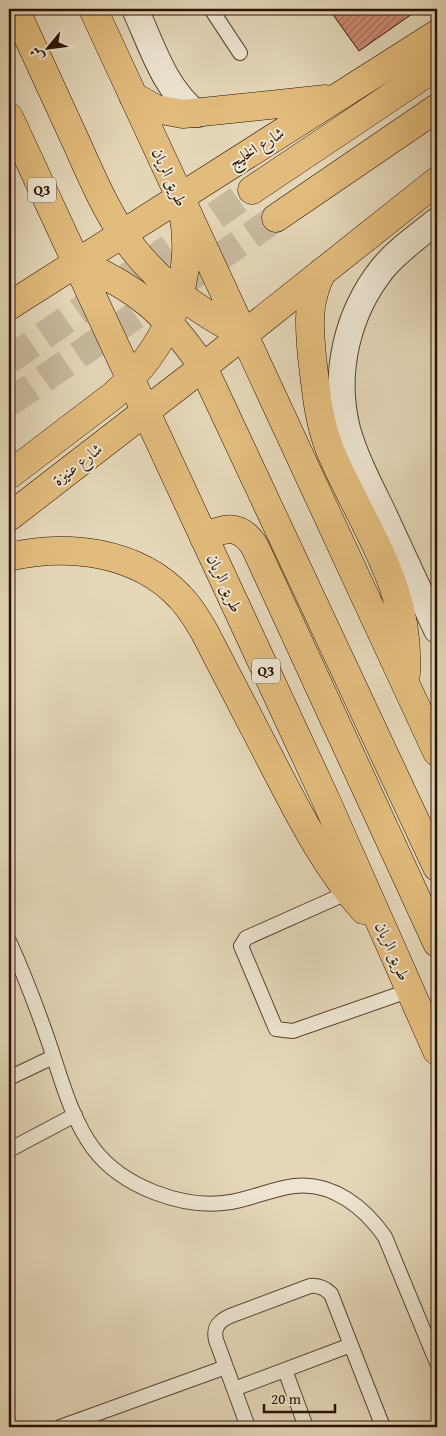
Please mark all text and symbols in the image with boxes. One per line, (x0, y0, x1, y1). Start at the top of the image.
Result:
north arrow (22, 22, 72, 72)
text: ش (24, 43, 49, 65)
street label: شارع الخليج (223, 120, 290, 176)
street label: طريق الريان (146, 144, 194, 210)
road number: Q3 (28, 178, 56, 202)
street label: شارع عنيزة (47, 437, 108, 493)
street label: طريق الريان (201, 550, 249, 616)
road number: Q3 (252, 658, 280, 684)
street label: طريق الريان (369, 918, 417, 984)
scale bar (264, 1381, 335, 1413)
text: 20 m (271, 1388, 302, 1409)

